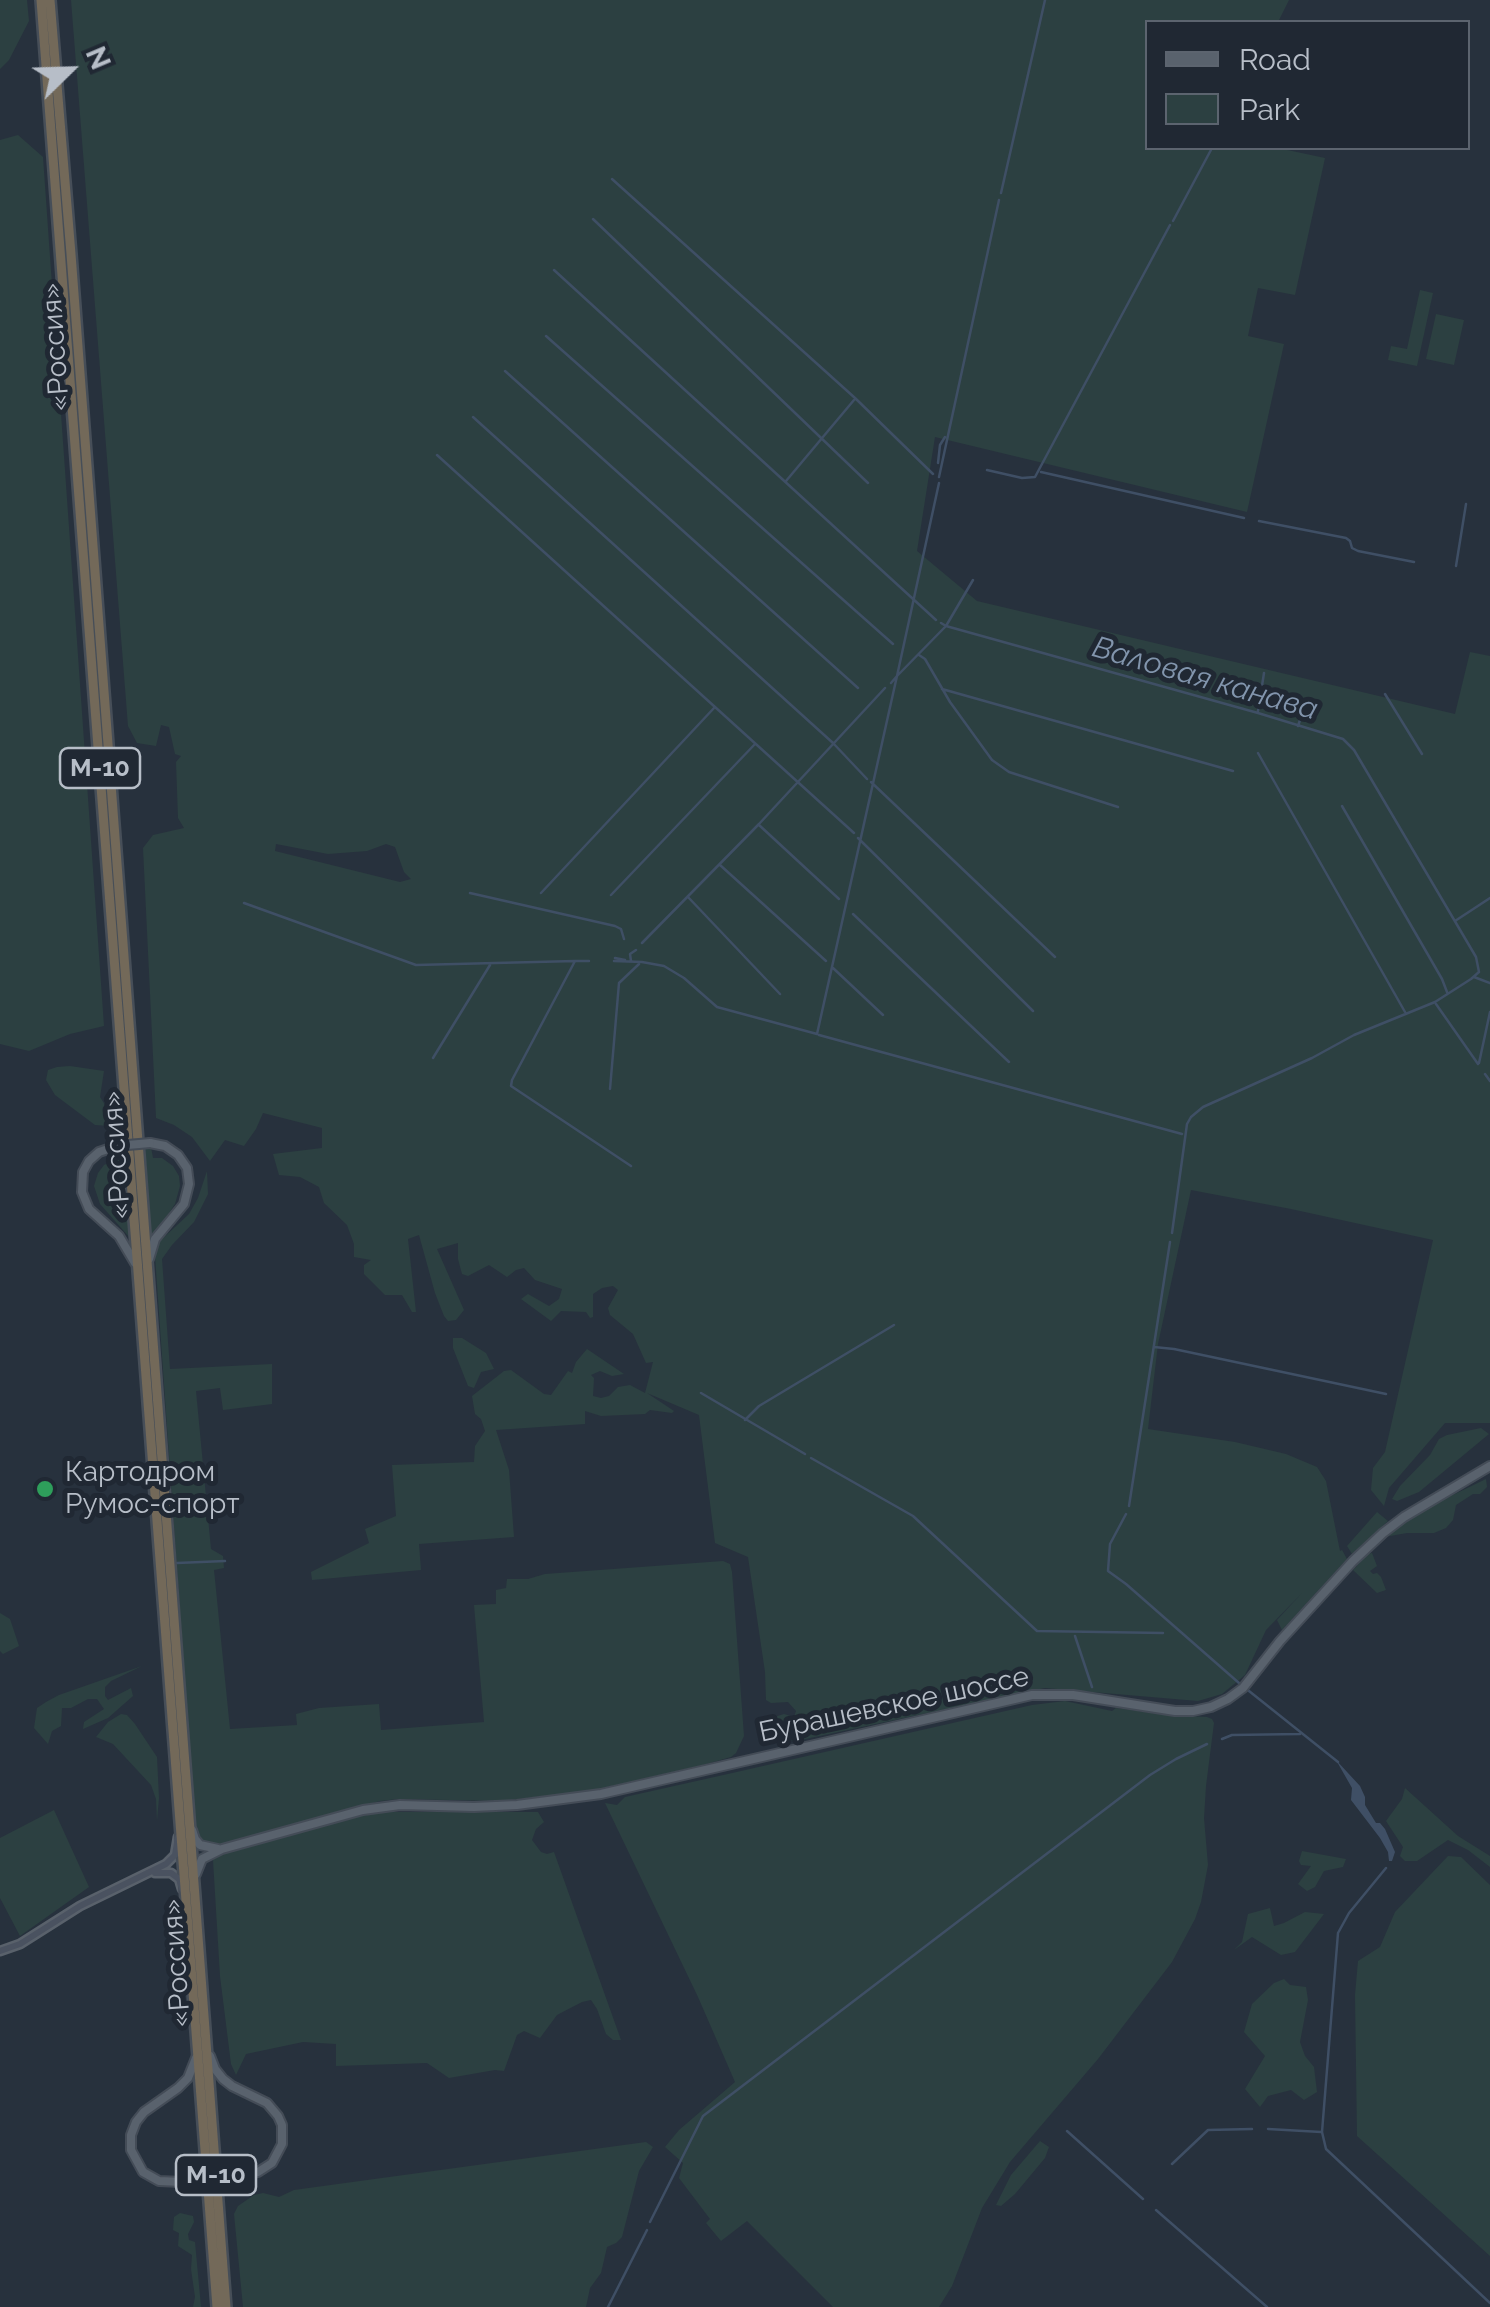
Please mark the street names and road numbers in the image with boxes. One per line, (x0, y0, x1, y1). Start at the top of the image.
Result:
street label: «Россия» (35, 282, 77, 412)
road number: М-10 (60, 748, 140, 788)
street label: «Россия» (96, 1090, 138, 1220)
street label: Бурашевское шоссе (756, 1660, 1032, 1750)
street label: «Россия» (156, 1898, 198, 2028)
road number: М-10 (176, 2155, 256, 2195)

